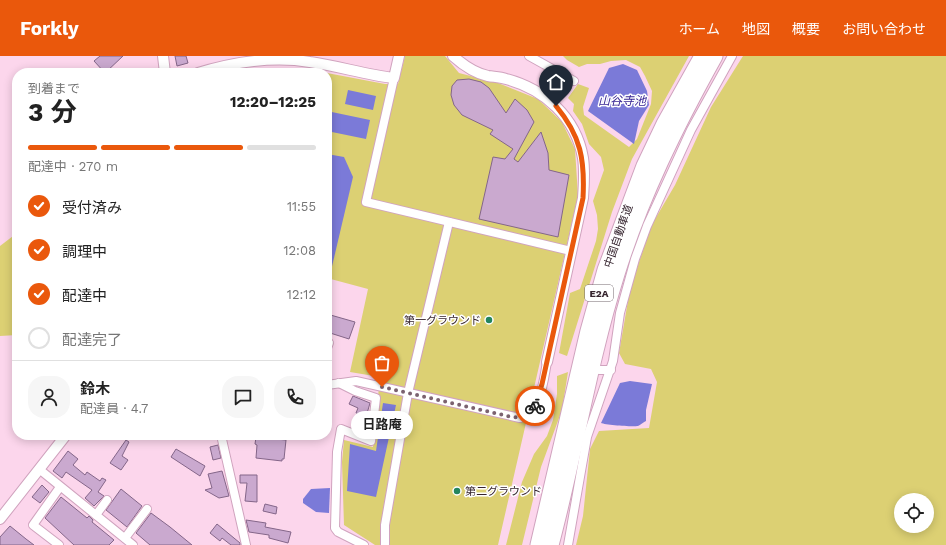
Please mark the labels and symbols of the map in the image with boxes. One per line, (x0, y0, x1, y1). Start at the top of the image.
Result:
pin (539, 65, 573, 106)
water label: 山谷寺池 (598, 94, 647, 108)
street label: 中国自動車道 (602, 203, 635, 269)
road number: E2A (585, 285, 613, 301)
place label: 第一グラウンド (404, 314, 481, 327)
marker: 第一グラウンド (484, 315, 494, 325)
pin (365, 346, 399, 387)
courier (515, 386, 555, 426)
callout: 日路庵 (351, 411, 413, 439)
place label: 第二グラウンド (465, 485, 542, 498)
marker: 第二グラウンド (452, 486, 462, 496)

